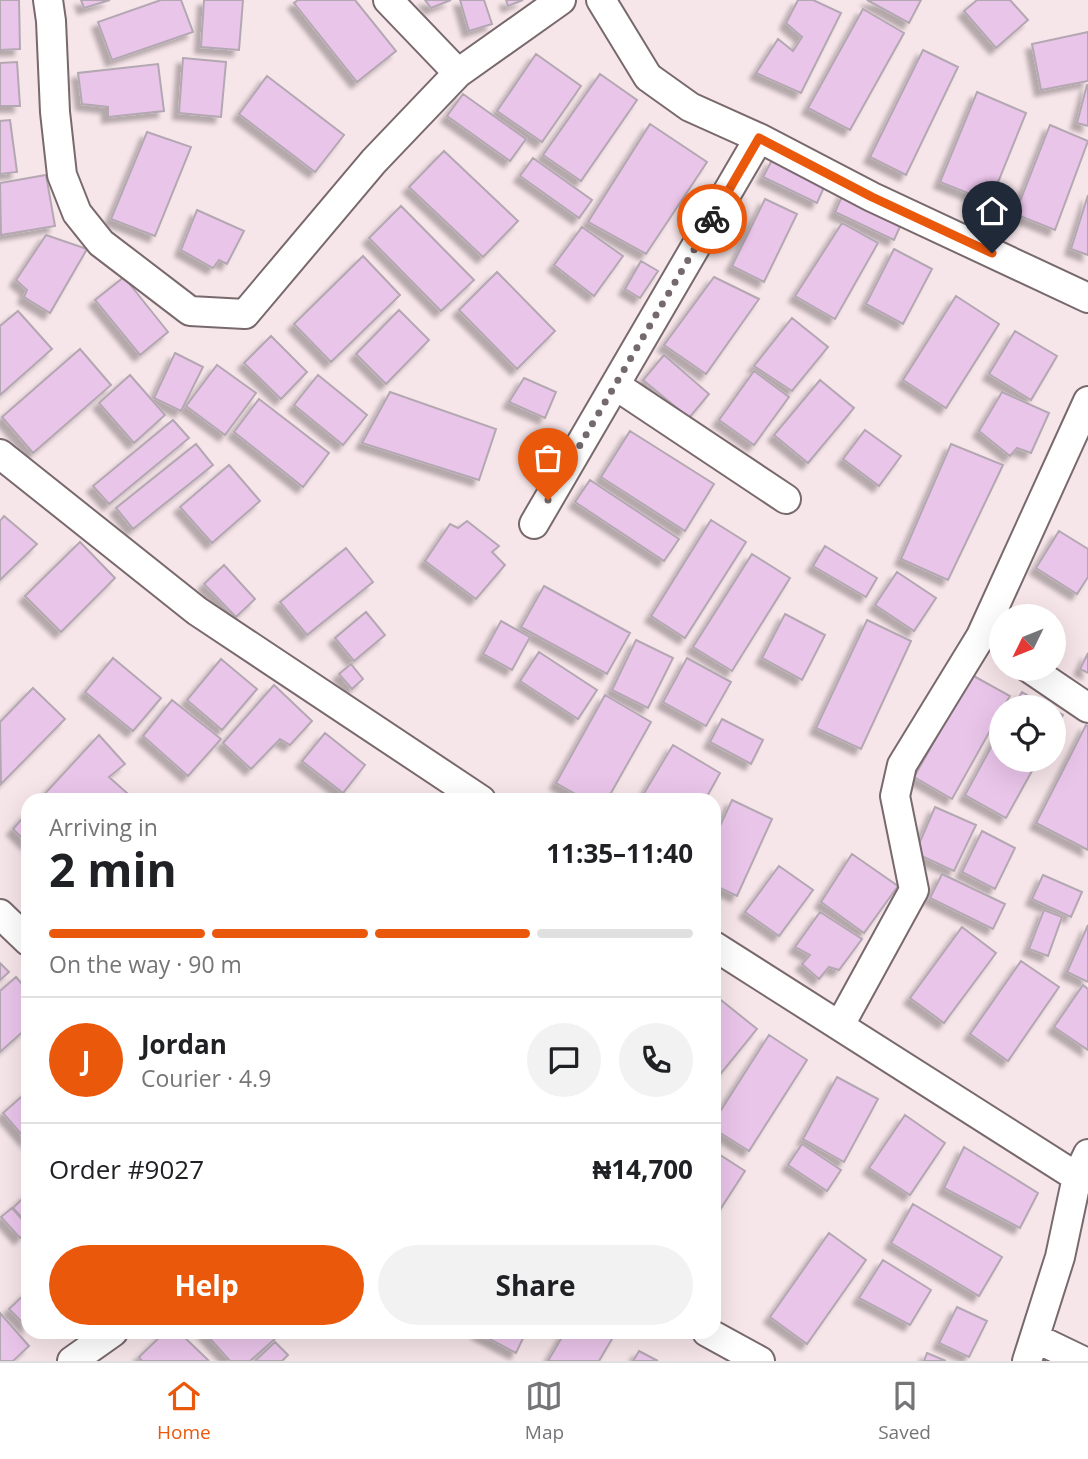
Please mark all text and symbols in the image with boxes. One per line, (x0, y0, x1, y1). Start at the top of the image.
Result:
pin (962, 181, 1022, 253)
courier (677, 184, 747, 254)
icon: home (973, 192, 1011, 230)
icon: bike (693, 200, 731, 238)
pin (518, 428, 578, 500)
icon: bag (529, 439, 567, 477)
north arrow (989, 604, 1066, 681)
map controls (989, 604, 1066, 772)
button: locate (989, 695, 1066, 772)
text: Arriving in (49, 811, 158, 843)
text: 11:35–11:40 (546, 835, 693, 871)
text: 2 min (49, 838, 177, 900)
text: On the way · 90 m (49, 948, 242, 980)
button: chat (527, 1023, 601, 1097)
button: phone (619, 1023, 693, 1097)
text: Jordan (141, 1026, 227, 1062)
text: J (82, 1042, 90, 1078)
text: Courier · 4.9 (141, 1062, 271, 1094)
text: Order #9027 (49, 1151, 204, 1187)
text: ₦14,700 (592, 1151, 693, 1187)
button: Help (49, 1245, 364, 1325)
button: Share (378, 1245, 693, 1325)
tab: Home (157, 1377, 211, 1445)
tab: Map (525, 1377, 564, 1445)
tab: Saved (878, 1377, 931, 1445)

